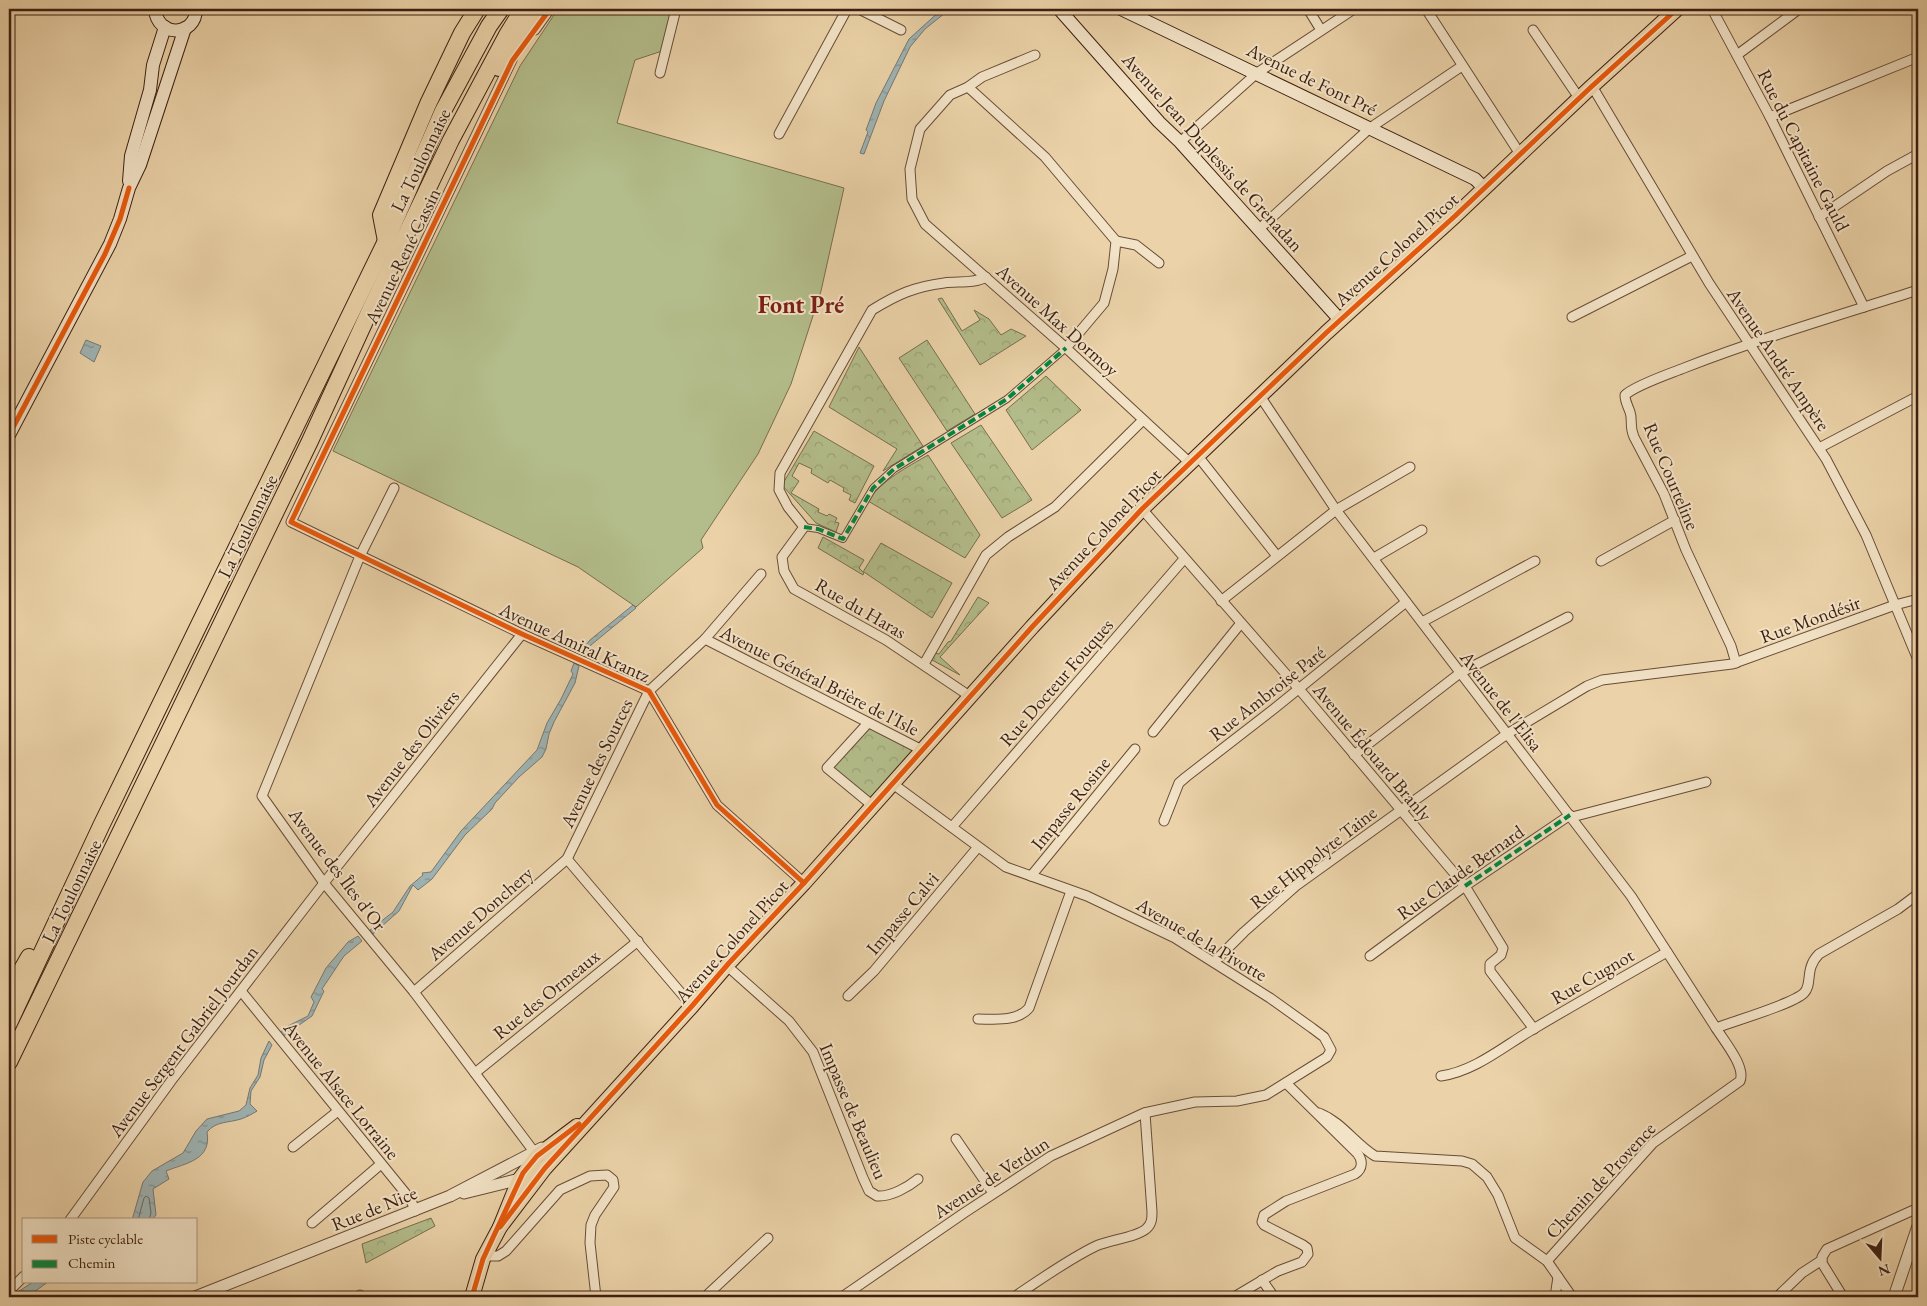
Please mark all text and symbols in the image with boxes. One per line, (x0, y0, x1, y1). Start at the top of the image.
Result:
street label: Avenue de Font Pré (1242, 37, 1381, 122)
street label: Avenue Jean Duplessis de Grenadan (1116, 47, 1309, 257)
street label: Rue du Capitaine Gauld (1752, 65, 1855, 236)
street label: La Toulonnaise (385, 104, 456, 216)
street label: Avenue René Cassin (358, 184, 446, 329)
street label: Avenue Colonel Picot (1328, 187, 1464, 312)
street label: Avenue Max Dormoy (990, 258, 1125, 383)
street label: Avenue André Ampère (1721, 282, 1836, 436)
district label: Font Pré (758, 289, 844, 320)
street label: Rue Courteline (1638, 419, 1705, 534)
street label: Avenue Colonel Picot (1039, 463, 1167, 597)
street label: La Toulonnaise (212, 470, 283, 582)
street label: Rue du Haras (811, 572, 911, 645)
street label: Rue Mondésir (1757, 590, 1864, 649)
street label: Avenue Amiral Krantz (495, 596, 655, 689)
street label: Rue Docteur Fouques (994, 613, 1119, 752)
street label: Avenue Général Brière de l'Isle (715, 619, 924, 742)
street label: Rue Ambroise Paré (1204, 640, 1331, 747)
street label: Avenue de l'Elisa (1454, 645, 1549, 757)
street label: Avenue Édouard Branly (1307, 677, 1438, 827)
street label: Avenue des Oliviers (357, 685, 465, 813)
street label: Avenue des Sources (554, 694, 639, 833)
street label: Impasse Rosine (1025, 752, 1116, 855)
street label: Rue Hippolyte Taine (1245, 800, 1382, 915)
street label: Avenue des Îles d'Or (283, 802, 392, 936)
street label: Rue Claude Bernard (1392, 819, 1529, 926)
street label: La Toulonnaise (36, 835, 107, 947)
street label: Avenue Donchery (422, 860, 539, 967)
street label: Impasse Calvi (861, 867, 944, 960)
street label: Avenue Colonel Picot (668, 874, 794, 1009)
street label: Avenue de la Pivotte (1131, 891, 1272, 987)
street label: Avenue Sergent Gabriel Jourdan (102, 940, 264, 1143)
street label: Rue des Ormeaux (488, 943, 606, 1045)
street label: Rue Cugnot (1546, 943, 1638, 1010)
street label: Avenue Alsace Lorraine (277, 1015, 405, 1165)
street label: Impasse de Beaulieu (814, 1039, 893, 1183)
street label: Chemin de Provence (1540, 1117, 1661, 1244)
street label: Avenue de Verdun (928, 1131, 1054, 1225)
street label: Rue de Nice (328, 1180, 421, 1237)
legend (22, 1218, 198, 1284)
text: Piste cyclable (68, 1229, 143, 1248)
north arrow (1854, 1234, 1904, 1284)
text: Chemin (68, 1253, 116, 1272)
text: N (1875, 1260, 1893, 1281)

